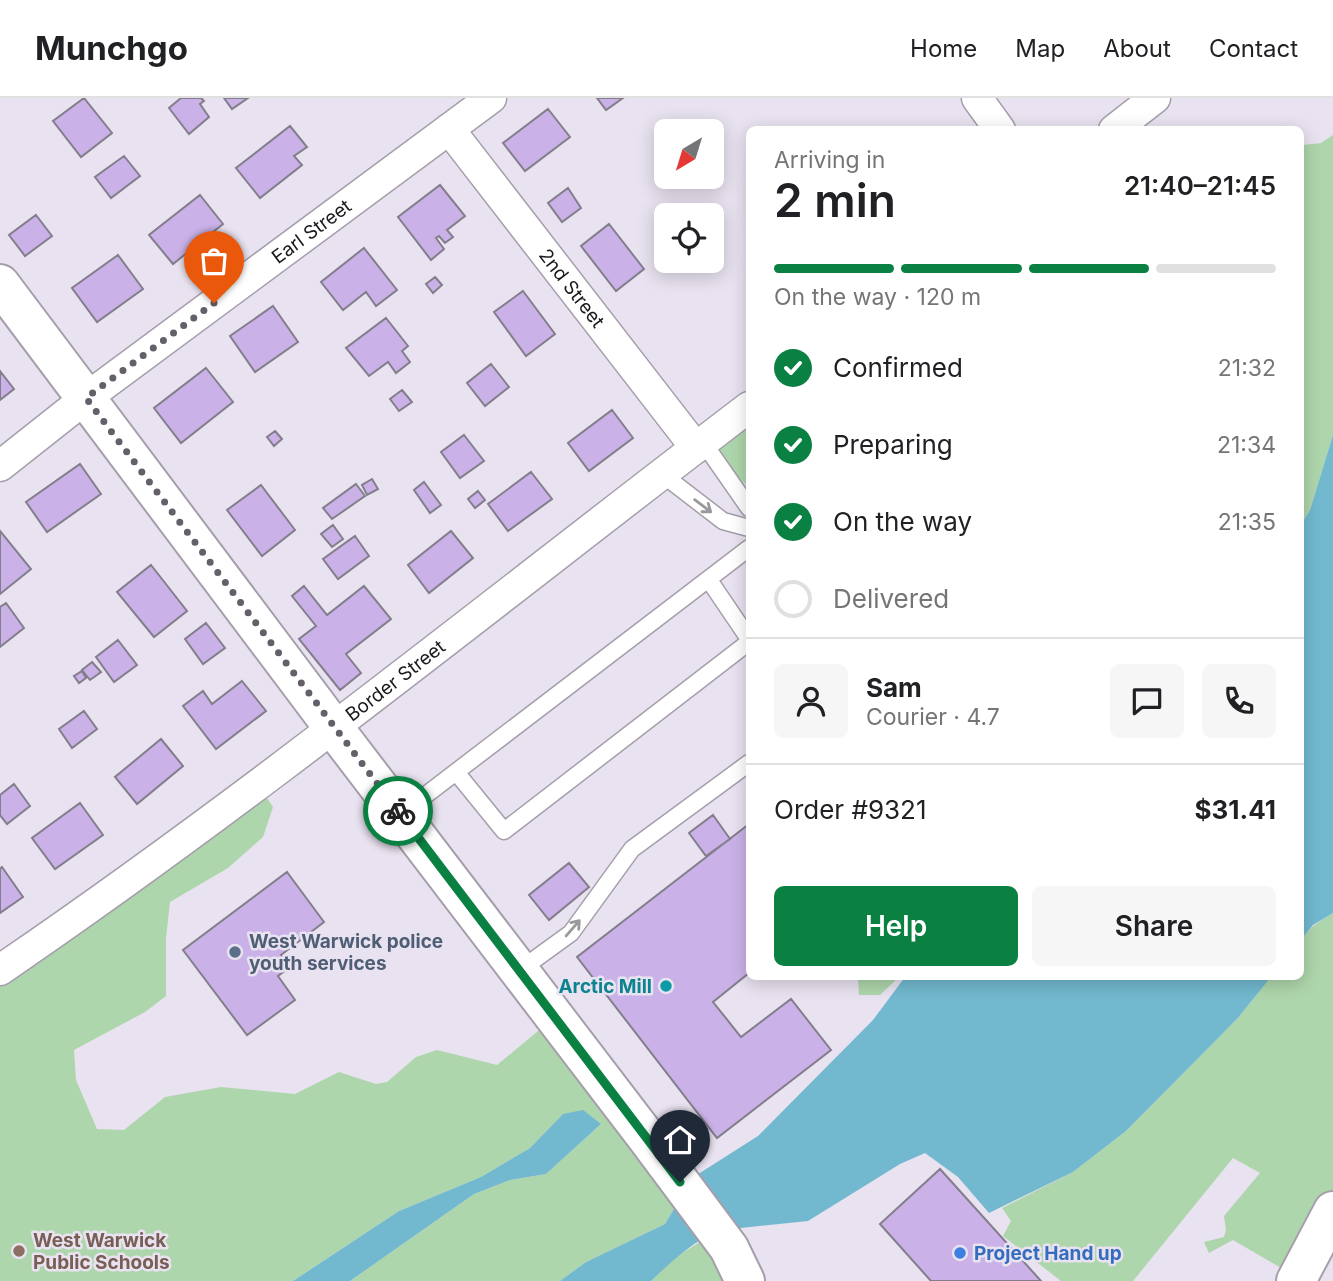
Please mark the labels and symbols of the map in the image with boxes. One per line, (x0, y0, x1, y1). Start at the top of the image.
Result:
north arrow (654, 119, 724, 189)
street label: Earl Street (267, 194, 356, 268)
pin (184, 231, 244, 303)
street label: 2nd Street (534, 244, 610, 332)
one-way arrow (693, 498, 712, 513)
street label: Border Street (341, 635, 450, 726)
courier (363, 776, 433, 846)
one-way arrow (565, 919, 581, 937)
place label: West Warwick police youth services (249, 930, 443, 975)
marker: West Warwick police youth services (227, 944, 243, 960)
place label: Arctic Mill (558, 975, 652, 998)
marker: Arctic Mill (658, 978, 674, 994)
pin (650, 1110, 710, 1182)
place label: West Warwick Public Schools (33, 1229, 170, 1274)
place label: Project Hand up (974, 1242, 1122, 1265)
marker: West Warwick Public Schools (11, 1243, 27, 1259)
marker: Project Hand up (952, 1245, 968, 1261)

